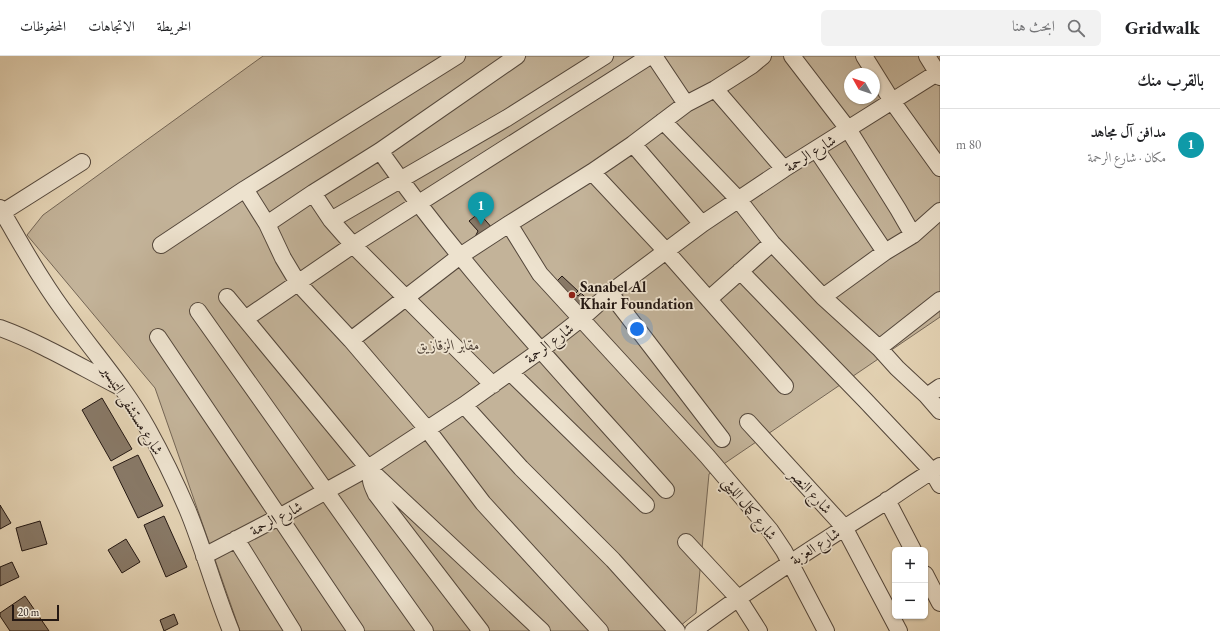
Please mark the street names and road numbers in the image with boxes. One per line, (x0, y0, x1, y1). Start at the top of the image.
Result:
street label: شارع الرحمة (781, 130, 841, 179)
street label: شارع الرحمة (521, 318, 580, 371)
street label: شارع مستشفى التيسير (93, 360, 168, 460)
street label: شارع النصر (781, 463, 837, 520)
street label: شارع كمال الليثي (715, 472, 781, 547)
street label: شارع الرحمة (247, 496, 307, 543)
street label: شارع العزبة (787, 523, 846, 572)

